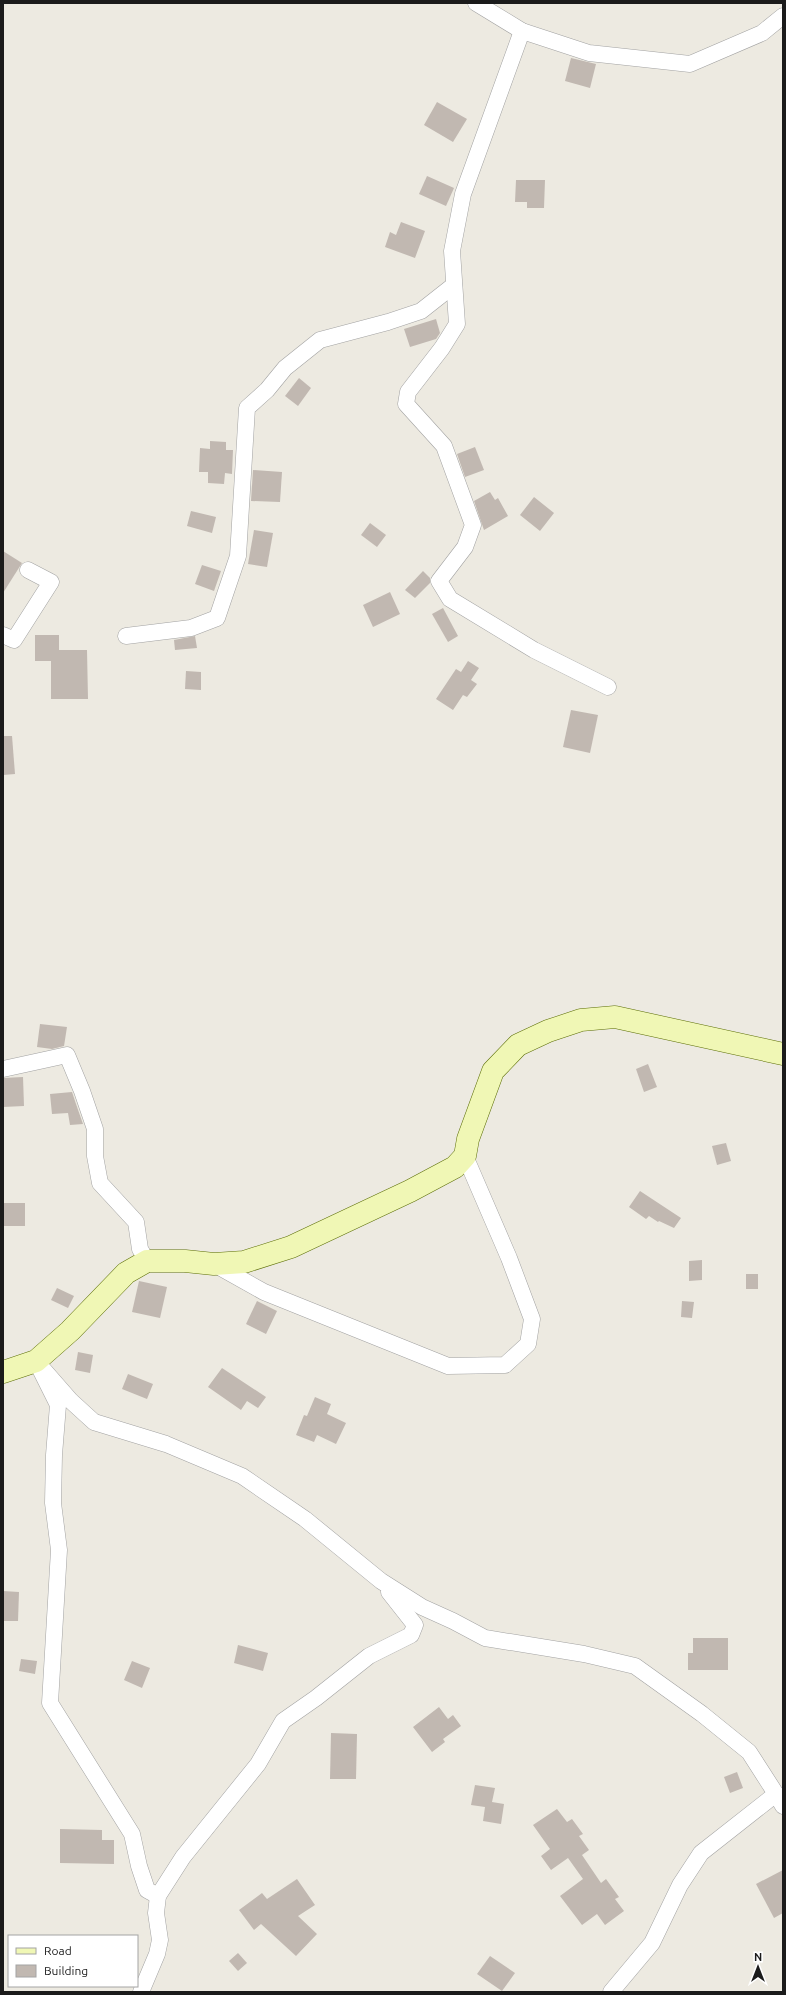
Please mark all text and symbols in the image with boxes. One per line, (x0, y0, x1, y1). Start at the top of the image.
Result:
legend (8, 1935, 138, 1987)
text: Road (44, 1944, 72, 1957)
north arrow (738, 1947, 778, 1987)
text: N (754, 1951, 762, 1963)
text: Building (44, 1964, 88, 1977)

